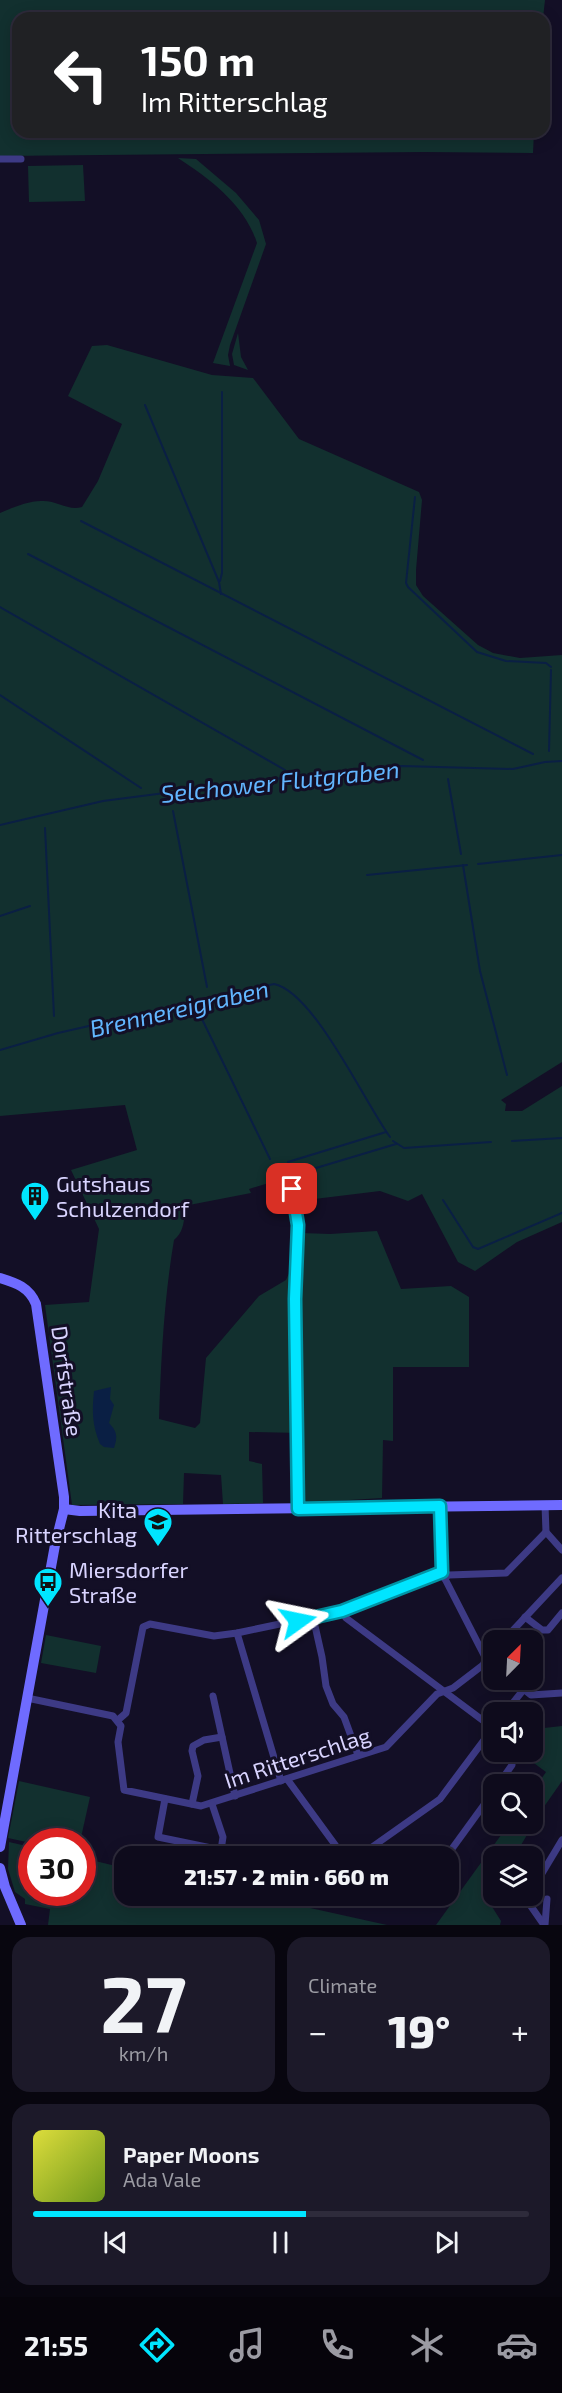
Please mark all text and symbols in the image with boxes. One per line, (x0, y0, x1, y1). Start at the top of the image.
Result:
text: 150 m (141, 34, 255, 84)
icon: left (42, 36, 120, 114)
text: Im Ritterschlag (141, 85, 328, 117)
water label: Selchower Flutgraben (159, 754, 401, 808)
water label: Brennereigraben (86, 973, 272, 1043)
pin (266, 1163, 317, 1214)
place label: Gutshaus Schulzendorf (56, 1170, 190, 1221)
icon: arrive (275, 1172, 308, 1205)
building icon: Gutshaus Schulzendorf (19, 1180, 51, 1222)
street label: Dorfstraße (47, 1324, 89, 1438)
place label: Kita Ritterschlag (15, 1496, 137, 1547)
school or university icon: Kita Ritterschlag (142, 1506, 174, 1548)
place label: Miersdorfer Straße (69, 1556, 188, 1607)
bus stop icon: Miersdorfer Straße (32, 1566, 64, 1608)
position arrow (266, 1589, 330, 1653)
north arrow (483, 1630, 543, 1690)
map controls (483, 1630, 543, 1906)
button: sound (483, 1702, 543, 1762)
street label: Im Ritterschlag (221, 1721, 373, 1793)
button: search (483, 1774, 543, 1834)
speed limit sign: 30 (18, 1828, 96, 1906)
button: layers (483, 1846, 543, 1906)
text: 21:57 · 2 min · 660 m (184, 1863, 389, 1889)
text: 27 (100, 1955, 187, 2049)
text: Climate (308, 1973, 377, 1997)
text: 19° (388, 2003, 450, 2057)
text: − (308, 2011, 327, 2051)
text: + (511, 2011, 529, 2051)
text: km/h (119, 2041, 168, 2065)
text: Paper Moons (123, 2141, 259, 2167)
text: Ada Vale (123, 2167, 201, 2191)
icon: previous (99, 2226, 132, 2259)
icon: pause (264, 2226, 297, 2259)
icon: next (430, 2226, 463, 2259)
icon: directions (136, 2324, 178, 2366)
icon: music (226, 2324, 268, 2366)
icon: phone (316, 2324, 358, 2366)
icon: climate (406, 2324, 448, 2366)
icon: car (496, 2324, 538, 2366)
text: 21:55 (24, 2329, 88, 2361)

